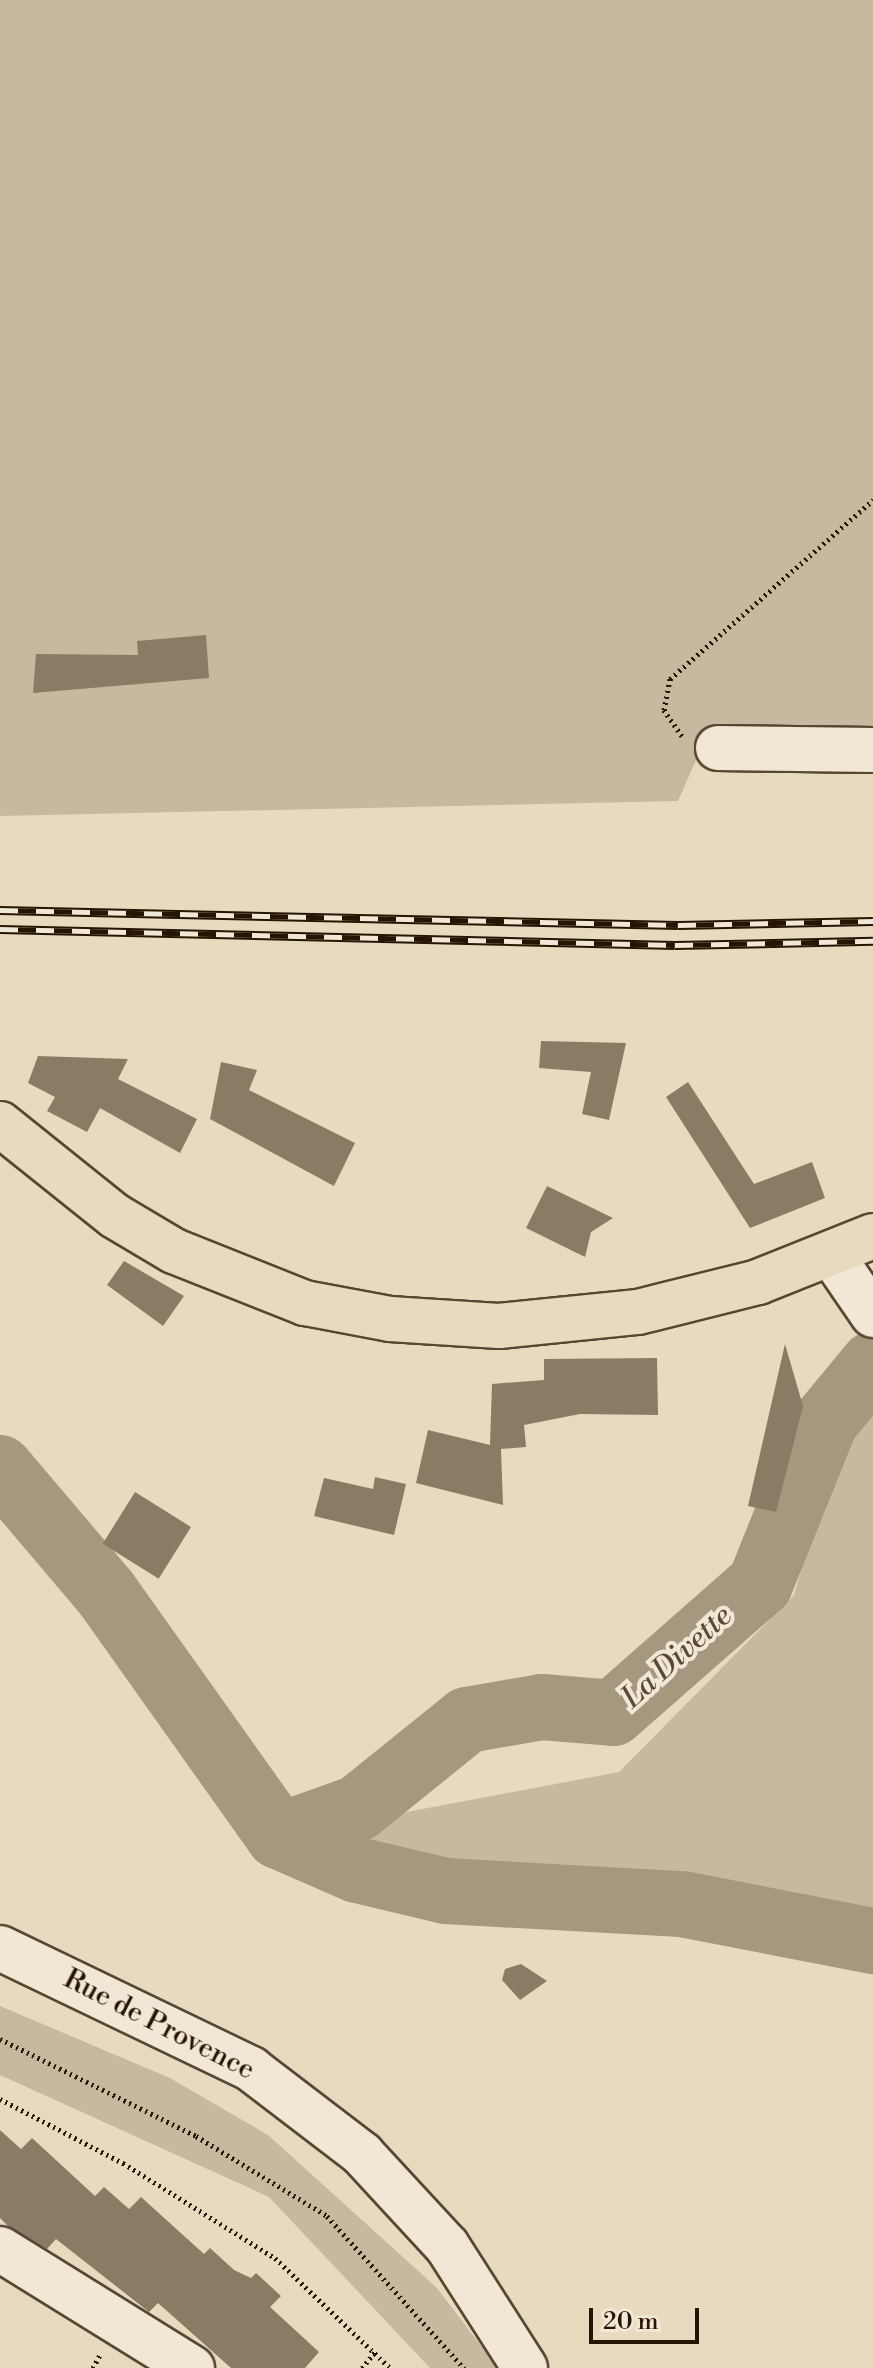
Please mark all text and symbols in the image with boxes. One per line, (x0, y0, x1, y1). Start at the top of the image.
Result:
water label: La Divette (615, 1598, 739, 1716)
street label: Rue de Provence (58, 1962, 260, 2088)
scale bar (593, 2292, 703, 2342)
text: 20 m (603, 2307, 659, 2337)

